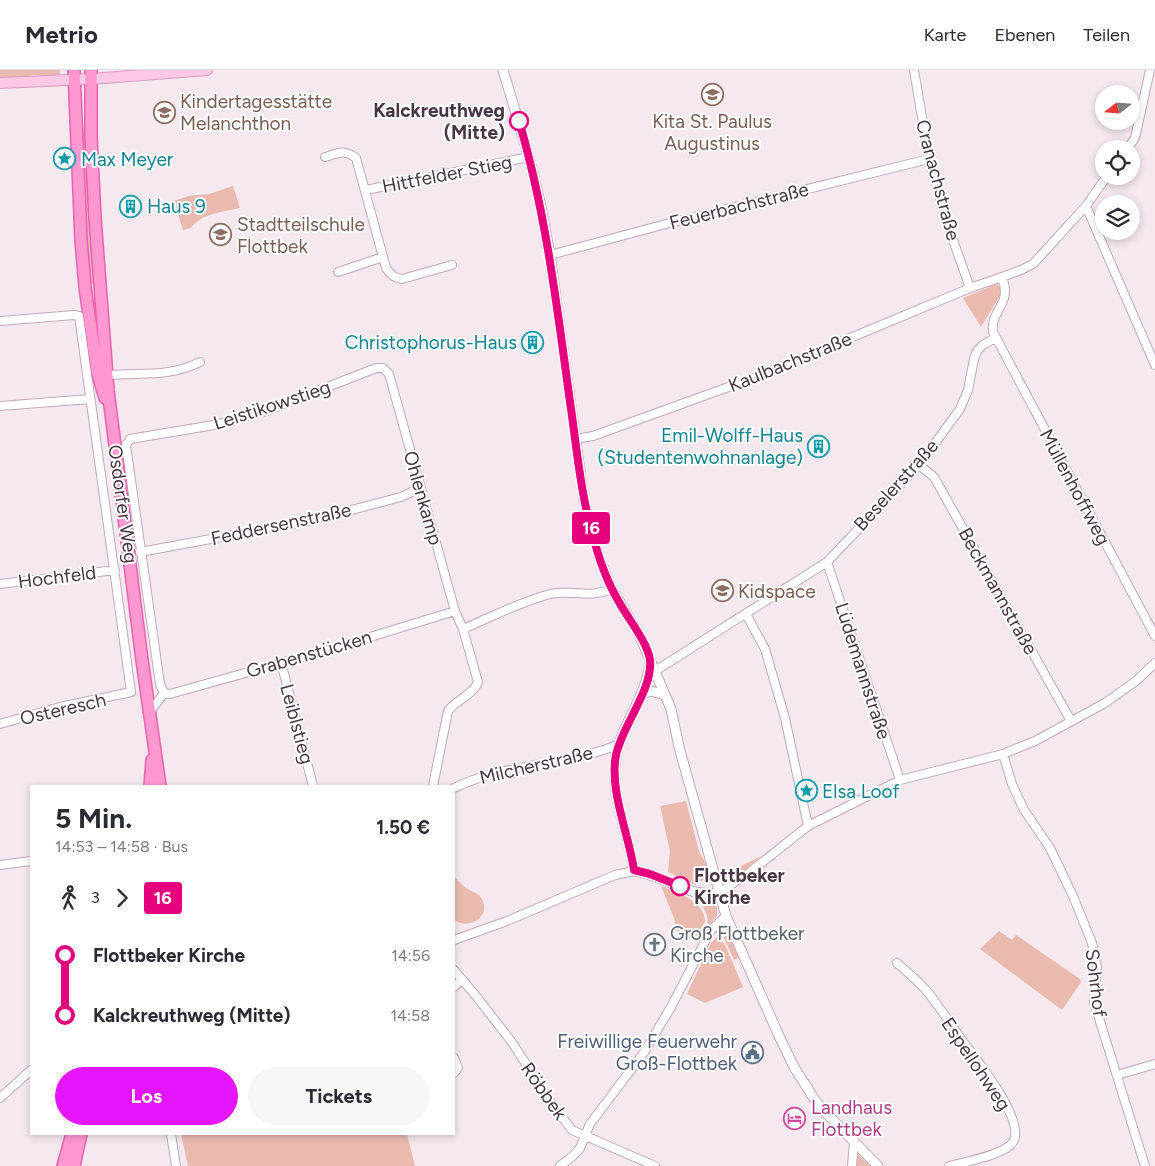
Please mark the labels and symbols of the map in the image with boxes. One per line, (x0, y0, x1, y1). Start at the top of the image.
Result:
school or university icon: Kita St. Paulus Augustinus (700, 83, 724, 107)
north arrow (1095, 85, 1140, 130)
place label: Kindertagesstätte Melanchthon (180, 90, 332, 135)
place label: Kalckreuthweg (Mitte) (373, 99, 505, 144)
school or university icon: Kindertagesstätte Melanchthon (152, 100, 176, 124)
place label: Kita St. Paulus Augustinus (652, 110, 772, 155)
marker: Kalckreuthweg (Mitte) (509, 111, 529, 131)
street label: Cranachstraße (911, 117, 965, 243)
place icon: Max Meyer (53, 147, 77, 171)
place label: Max Meyer (81, 148, 174, 171)
street label: Hittfelder Stieg (380, 150, 514, 198)
street label: Feuerbachstraße (667, 178, 811, 234)
building icon: Haus 9 (119, 194, 143, 218)
place label: Haus 9 (147, 195, 206, 218)
place label: Stadtteilschule Flottbek (237, 213, 365, 258)
school or university icon: Stadtteilschule Flottbek (209, 223, 233, 247)
street label: Kaulbachstraße (725, 327, 855, 397)
building icon: Christophorus-Haus (521, 330, 545, 354)
place label: Christophorus-Haus (345, 331, 517, 354)
street label: Leistikowstieg (211, 375, 333, 435)
place label: Emil-Wolff-Haus (Studentenwohnanlage) (598, 424, 803, 469)
street label: Müllenhoffweg (1035, 425, 1115, 549)
building icon: Emil-Wolff-Haus (Studentenwohnanlage) (807, 434, 831, 458)
street label: Beselerstraße (849, 434, 943, 536)
street label: Osdorfer Weg (103, 443, 143, 565)
street label: Ohlenkamp (399, 448, 447, 548)
street label: Feddersenstraße (209, 498, 353, 550)
line badge: 16 (568, 512, 614, 544)
street label: Beckmannstraße (954, 523, 1042, 659)
street label: Hochfeld (16, 561, 98, 593)
school or university icon: Kidspace (710, 579, 734, 603)
place label: Kidspace (738, 580, 816, 603)
street label: Lüdemannstraße (830, 600, 896, 742)
street label: Grabenstücken (244, 625, 374, 683)
street label: Leiblstieg (275, 681, 319, 767)
street label: Osteresch (18, 688, 108, 730)
street label: Milcherstraße (477, 741, 595, 789)
place icon: Elsa Loof (794, 779, 818, 803)
place label: Elsa Loof (822, 780, 900, 803)
place label: Flottbeker Kirche (694, 864, 785, 909)
marker: Flottbeker Kirche (670, 876, 690, 896)
place label: Groß Flottbeker Kirche (670, 922, 805, 967)
church icon: Groß Flottbeker Kirche (642, 932, 666, 956)
street label: Sohrhof (1080, 948, 1112, 1018)
street label: Espellohweg (936, 1013, 1016, 1115)
place label: Freiwillige Feuerwehr Groß-Flottbek (557, 1030, 738, 1075)
public building icon: Freiwillige Feuerwehr Groß-Flottbek (741, 1040, 765, 1064)
street label: Röbbek (516, 1058, 572, 1125)
place label: Landhaus Flottbek (811, 1096, 892, 1141)
hotel icon: Landhaus Flottbek (783, 1106, 807, 1130)

